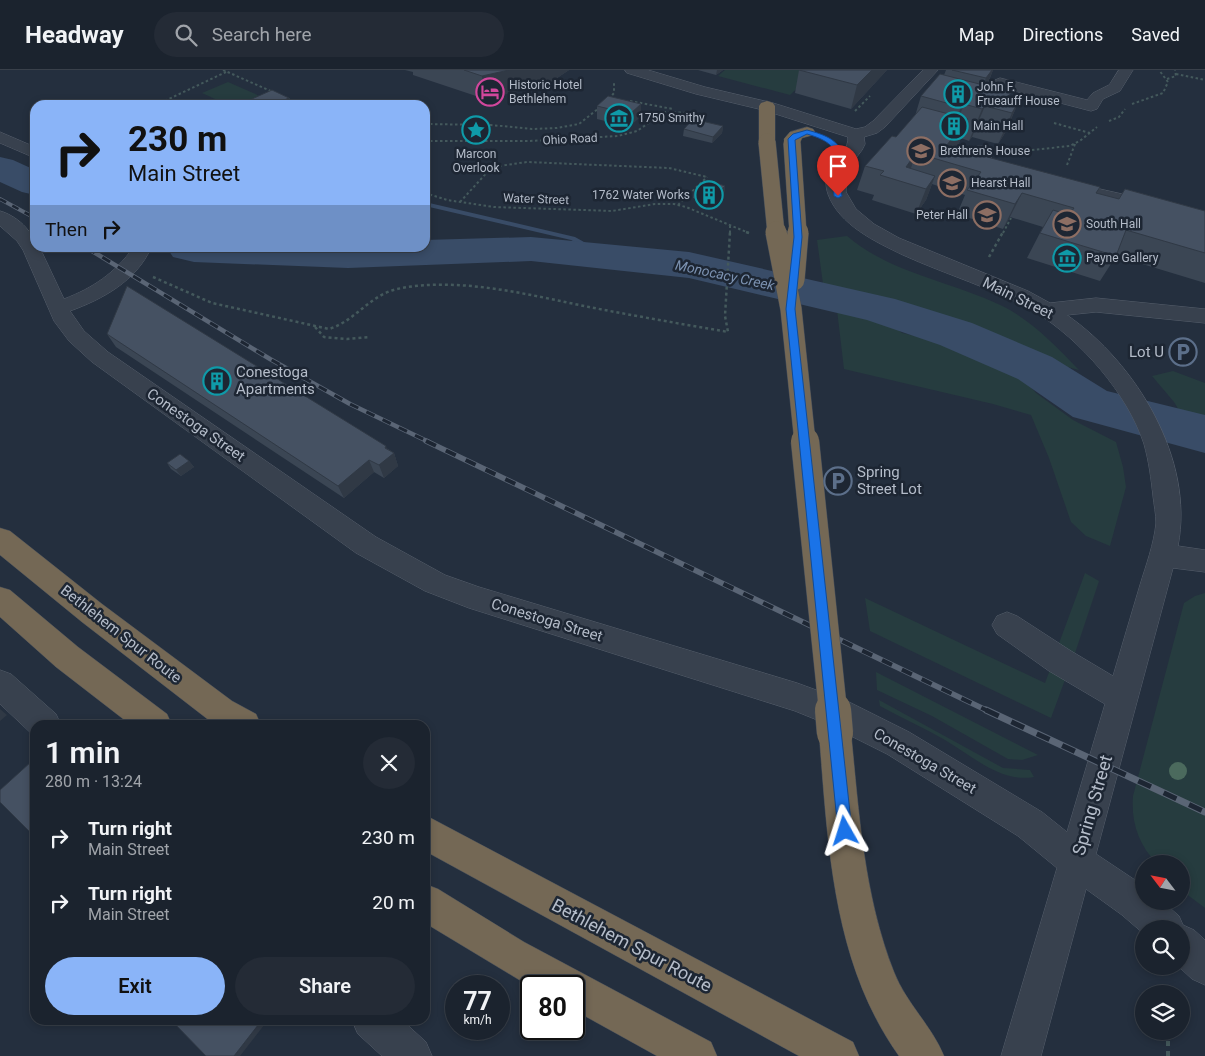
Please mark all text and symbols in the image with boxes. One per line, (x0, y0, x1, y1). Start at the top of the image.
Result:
search box (154, 12, 504, 57)
text: Headway (25, 21, 124, 49)
icon: search (172, 21, 200, 49)
text: Search here (212, 23, 312, 46)
text: Map (959, 24, 994, 45)
text: Directions (1022, 24, 1103, 45)
text: Saved (1131, 24, 1180, 45)
hotel icon: Historic Hotel Bethlehem (475, 77, 505, 107)
place label: Historic Hotel Bethlehem (509, 78, 582, 106)
building icon: John F. Frueauff House (943, 79, 973, 109)
place label: John F. Frueauff House (977, 80, 1060, 108)
museum icon: 1750 Smithy (604, 103, 634, 133)
place label: 1750 Smithy (638, 111, 705, 125)
building icon: Main Hall (939, 111, 969, 141)
place icon: Marcon Overlook (461, 115, 491, 145)
text: 230 m (128, 119, 227, 160)
place label: Main Hall (973, 119, 1023, 133)
icon: right (45, 120, 110, 185)
street label: Ohio Road (542, 131, 598, 147)
school or university icon: Brethren's House (906, 136, 936, 166)
place label: Brethren's House (940, 144, 1030, 158)
pin (817, 145, 859, 196)
place label: Marcon Overlook (452, 147, 500, 175)
icon: arrive (824, 152, 852, 180)
text: Main Street (128, 161, 240, 186)
school or university icon: Hearst Hall (937, 168, 967, 198)
place label: Hearst Hall (971, 176, 1031, 190)
building icon: 1762 Water Works (694, 180, 724, 210)
place label: 1762 Water Works (592, 188, 690, 202)
street label: Water Street (503, 191, 569, 207)
school or university icon: Peter Hall (972, 200, 1002, 230)
place label: Peter Hall (916, 208, 968, 222)
school or university icon: South Hall (1052, 209, 1082, 239)
icon: right (97, 215, 125, 243)
place label: South Hall (1086, 217, 1141, 231)
text: Then (45, 218, 87, 241)
museum icon: Payne Gallery (1052, 243, 1082, 273)
place label: Payne Gallery (1086, 251, 1159, 265)
water label: Monocacy Creek (674, 257, 777, 294)
street label: Main Street (980, 273, 1056, 323)
parking icon: Lot U (1168, 337, 1198, 367)
place label: Lot U (1129, 343, 1164, 361)
place label: Conestoga Apartments (236, 363, 315, 398)
building icon: Conestoga Apartments (202, 366, 232, 396)
street label: Conestoga Street (144, 385, 249, 466)
place label: Spring Street Lot (857, 463, 922, 498)
parking icon: Spring Street Lot (823, 466, 853, 496)
street label: Bethlehem Spur Route (57, 581, 185, 687)
street label: Conestoga Street (489, 595, 605, 646)
street label: Conestoga Street (870, 724, 980, 798)
text: 1 min (45, 735, 120, 770)
button: close (363, 737, 415, 789)
street label: Spring Street (1068, 752, 1116, 858)
text: 280 m · 13:24 (45, 772, 142, 791)
position arrow (818, 804, 870, 856)
text: Turn right (88, 817, 172, 840)
icon: right (45, 824, 73, 852)
text: 230 m (362, 826, 415, 849)
text: Main Street (88, 840, 170, 859)
north arrow (1135, 855, 1190, 910)
map controls (1135, 855, 1190, 1040)
text: Turn right (88, 882, 172, 905)
icon: right (45, 889, 73, 917)
text: 20 m (372, 891, 415, 914)
street label: Bethlehem Spur Route (548, 894, 716, 996)
text: Main Street (88, 905, 170, 924)
button: search (1135, 920, 1190, 975)
button: Exit (45, 957, 225, 1015)
button: Share (235, 957, 415, 1015)
speed limit sign: 80 (520, 975, 585, 1040)
button: layers (1135, 985, 1190, 1040)
text: 77 (463, 987, 492, 1016)
text: km/h (463, 1013, 492, 1027)

